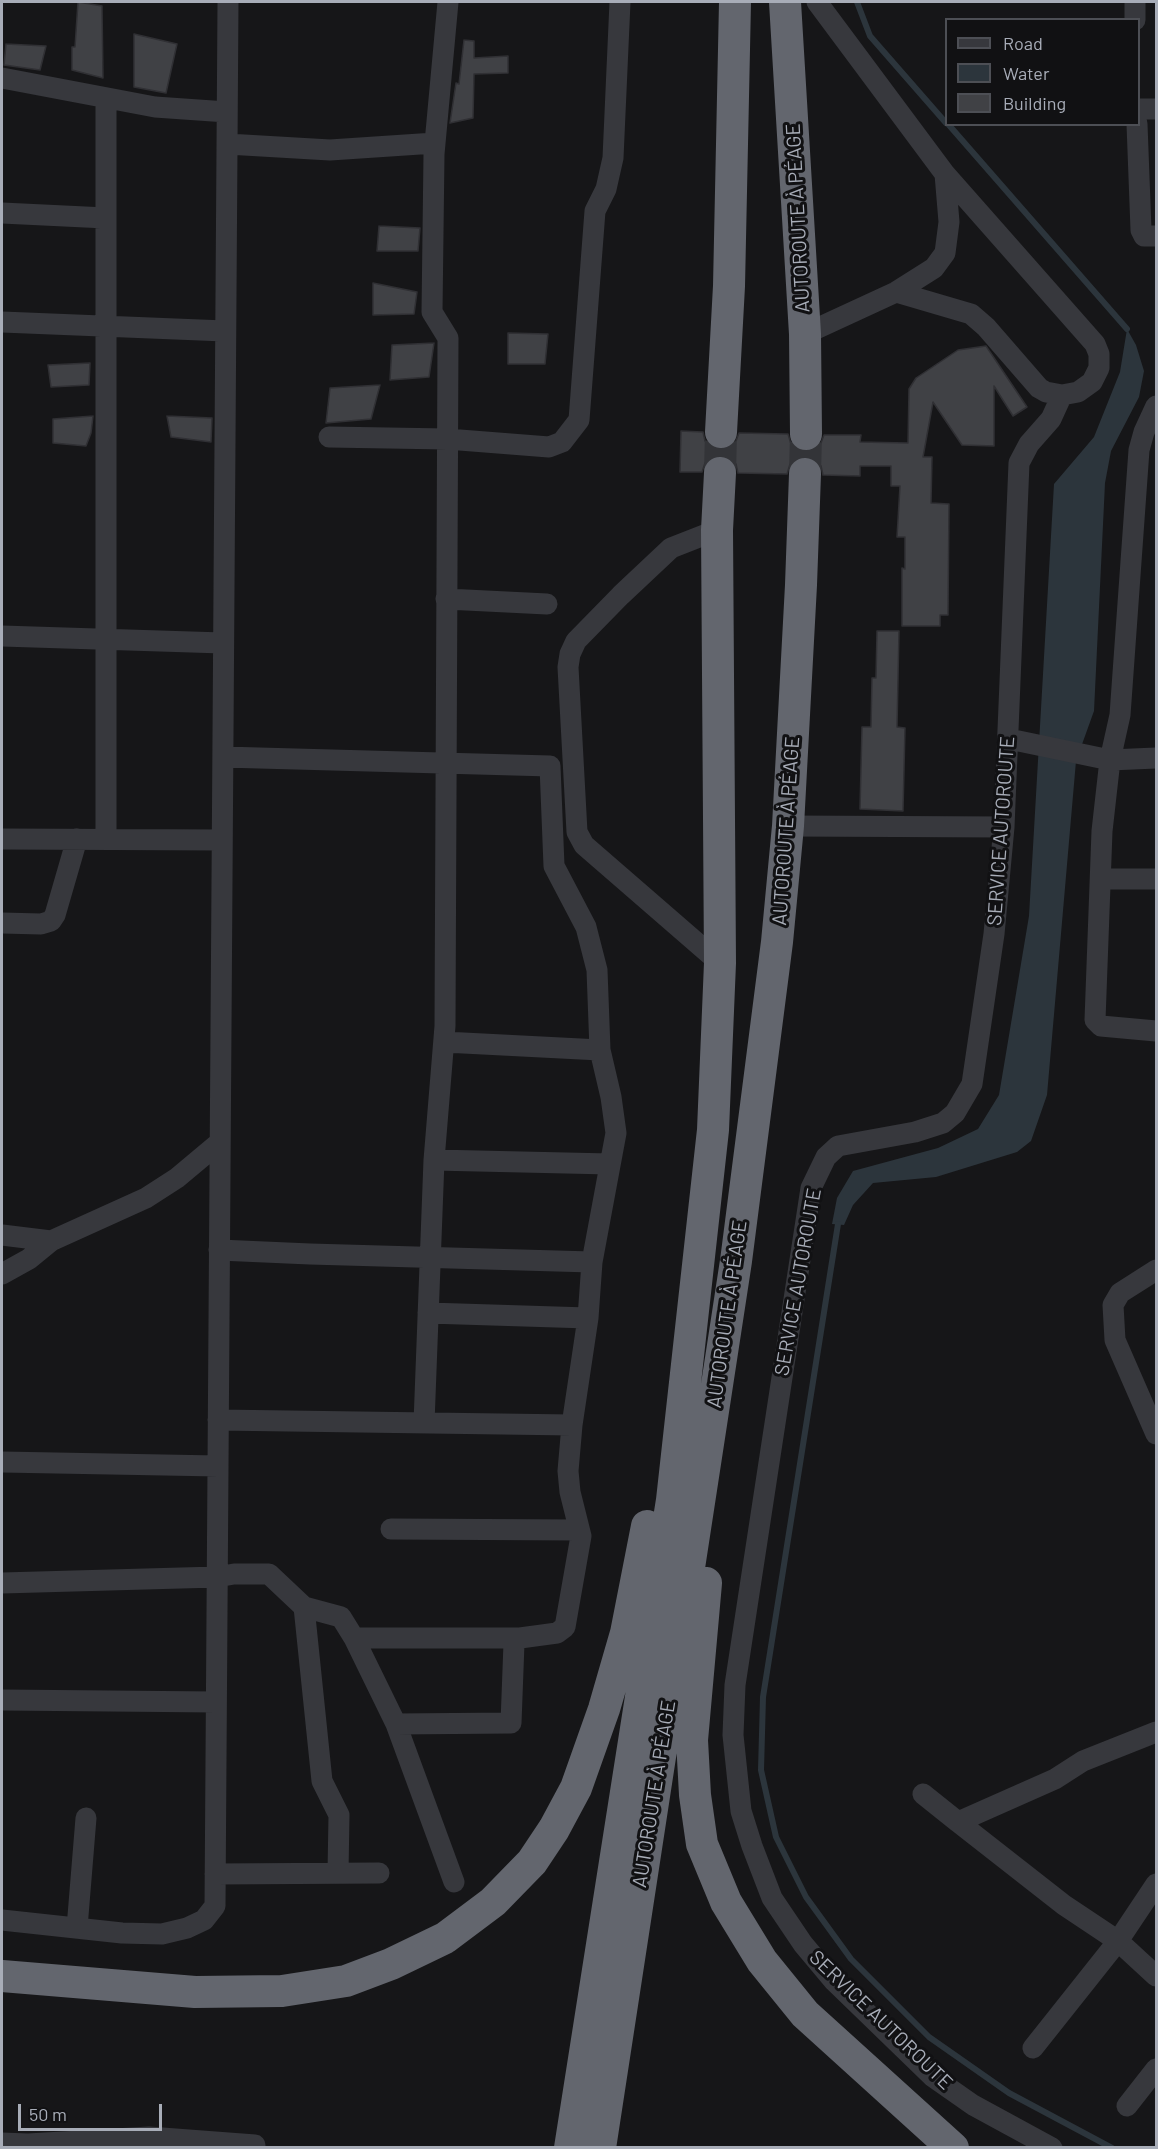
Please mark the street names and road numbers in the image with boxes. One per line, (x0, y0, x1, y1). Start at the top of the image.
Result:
street label: AUTOROUTE À PÉAGE (781, 123, 815, 313)
street label: SERVICE AUTOROUTE (982, 735, 1020, 927)
street label: AUTOROUTE À PÉAGE (767, 736, 805, 926)
street label: SERVICE AUTOROUTE (770, 1186, 826, 1378)
street label: AUTOROUTE À PÉAGE (702, 1219, 752, 1409)
street label: AUTOROUTE À PÉAGE (627, 1699, 681, 1889)
street label: SERVICE AUTOROUTE (804, 1945, 958, 2095)

